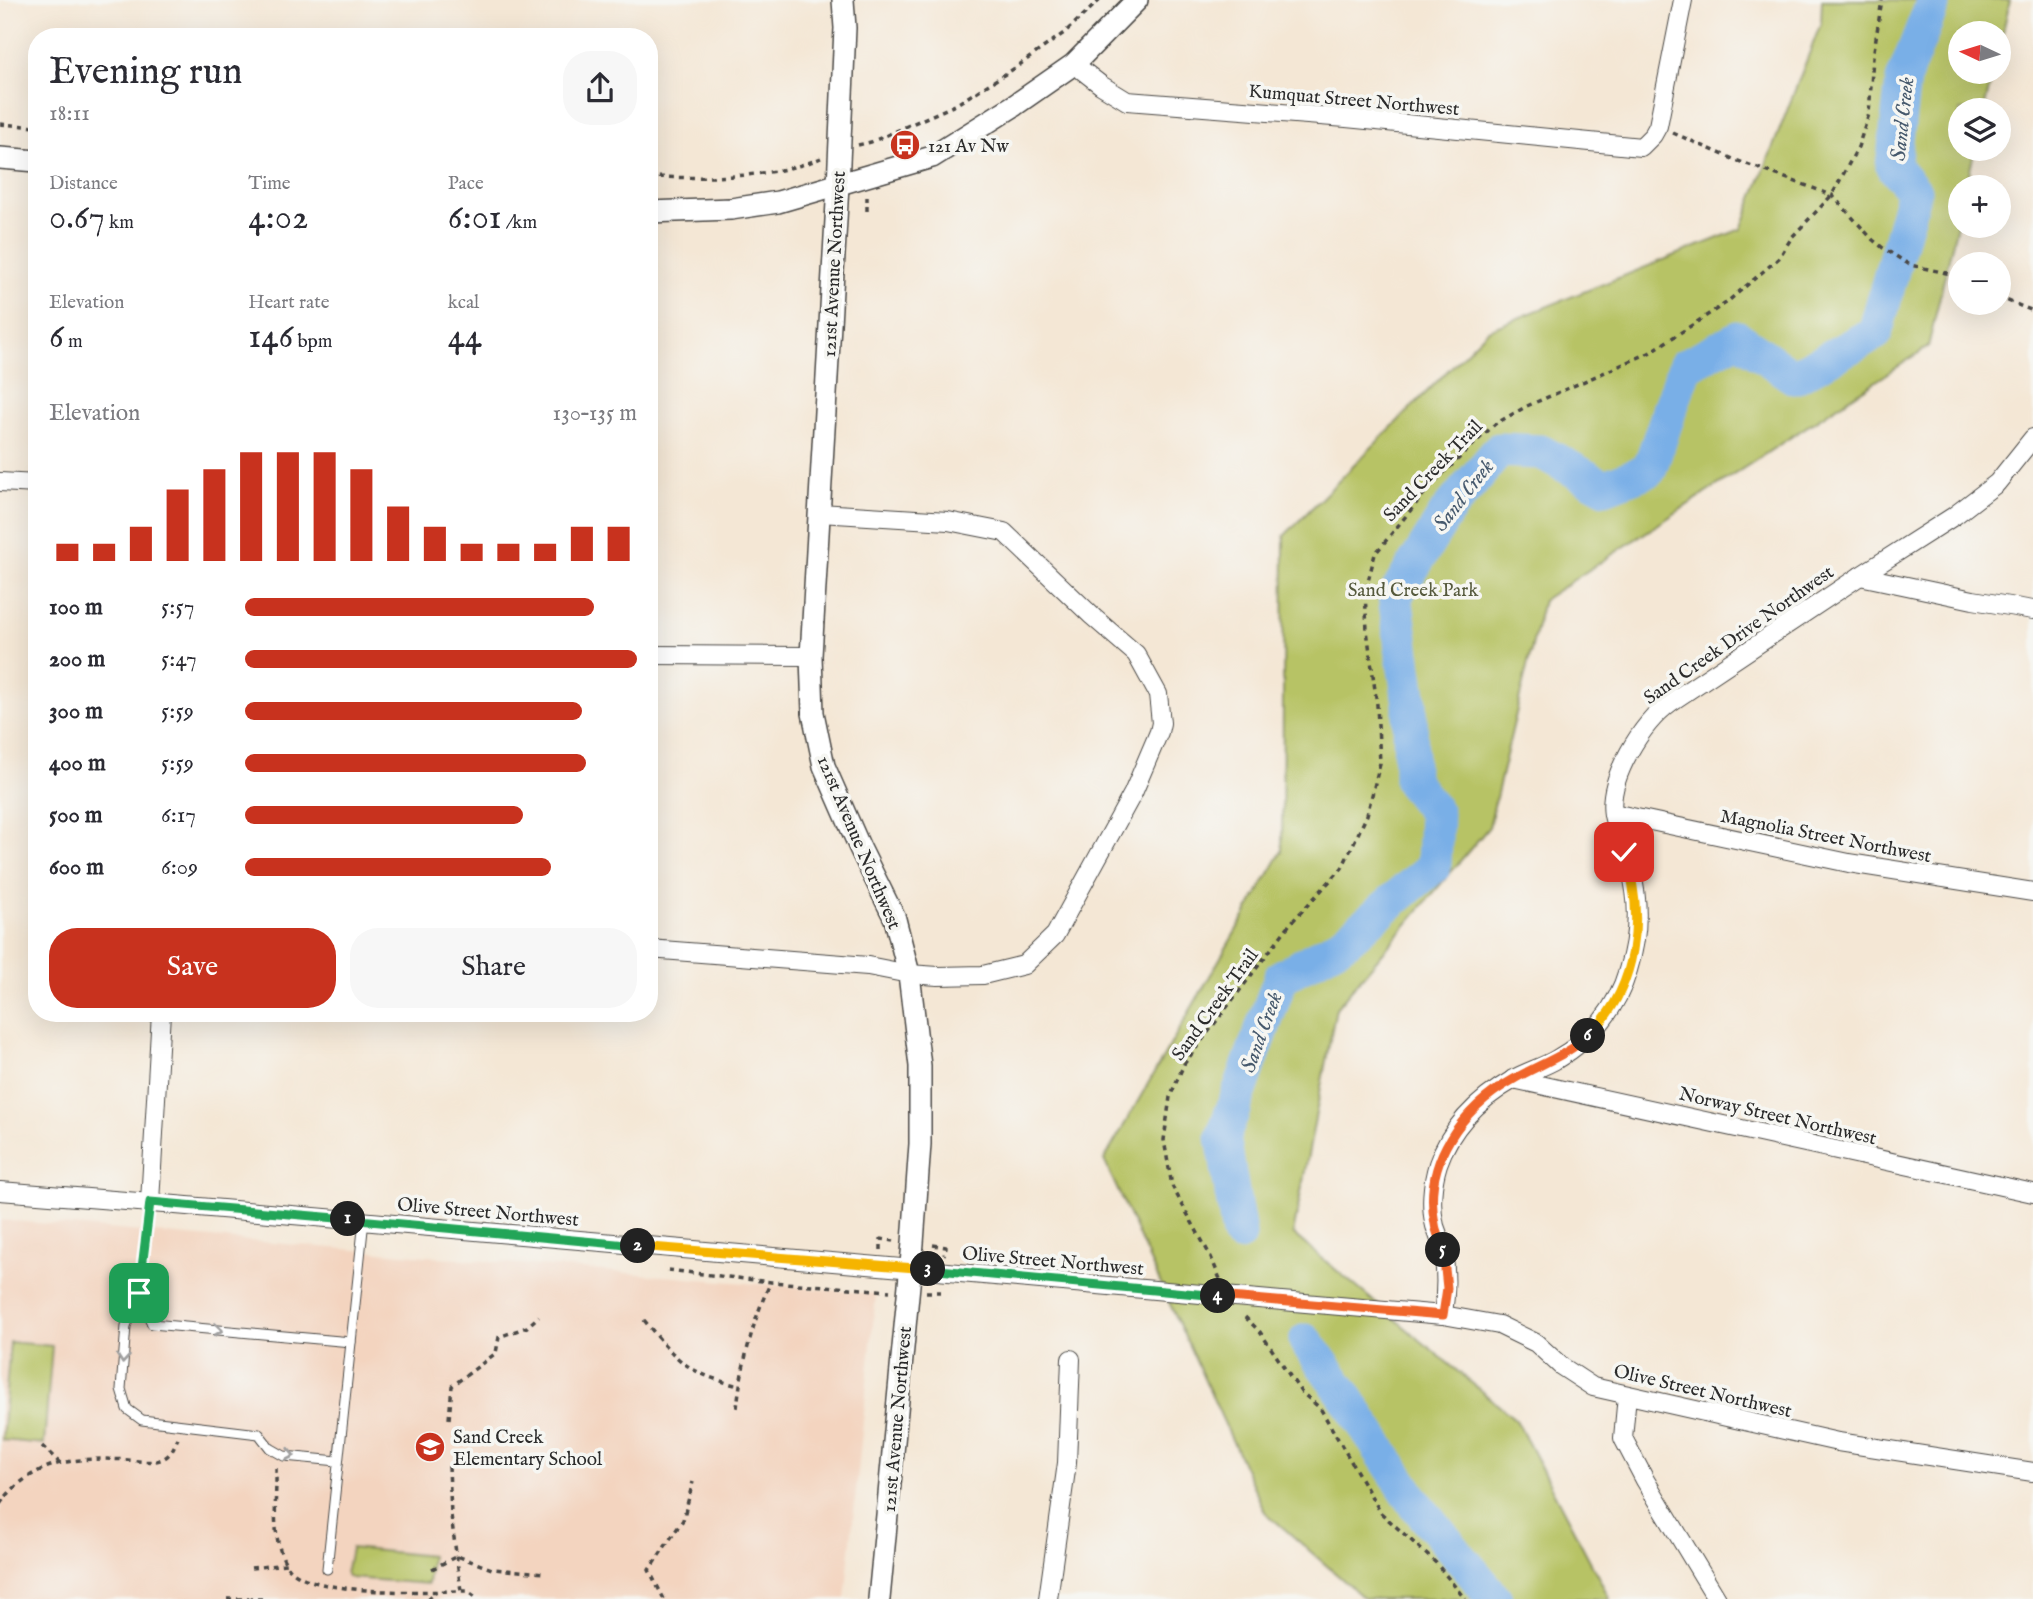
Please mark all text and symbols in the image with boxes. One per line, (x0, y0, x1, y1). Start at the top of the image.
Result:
north arrow (1948, 21, 2011, 84)
map controls (1948, 21, 2011, 315)
text: Evening run (49, 49, 243, 97)
button: share (563, 51, 637, 125)
water label: Sand Creek (1886, 75, 1921, 162)
street label: Kumquat Street Northwest (1248, 80, 1461, 122)
button: layers (1948, 98, 2011, 161)
text: 18:11 (49, 99, 90, 128)
bus stop icon: 121 Av Nw (888, 128, 922, 162)
place label: 121 Av Nw (928, 135, 1009, 159)
street label: 121st Avenue Northwest (818, 170, 852, 358)
text: Distance (49, 172, 118, 196)
text: Time (248, 172, 291, 196)
text: Pace (448, 172, 484, 196)
button: + (1948, 175, 2011, 238)
text: 0.67 (49, 196, 105, 241)
text: 4:02 (248, 196, 308, 241)
text: 6:01 (448, 196, 502, 241)
text: km (105, 211, 134, 235)
text: /km (502, 211, 537, 235)
button: − (1948, 252, 2011, 315)
text: Elevation (49, 291, 124, 315)
text: Heart rate (248, 291, 329, 315)
text: kcal (448, 291, 479, 315)
text: 6 (49, 315, 64, 360)
text: 146 (248, 315, 293, 360)
text: 44 (448, 315, 482, 360)
text: m (64, 330, 83, 354)
text: bpm (293, 330, 333, 354)
text: Elevation (49, 399, 140, 428)
text: 130–135 m (553, 399, 637, 428)
street label: Sand Creek Trail (1378, 414, 1486, 526)
water label: Sand Creek (1427, 454, 1499, 536)
street label: Sand Creek Drive Northwest (1639, 561, 1839, 710)
park label: Sand Creek Park (1348, 579, 1479, 603)
text: 100 m (49, 593, 103, 622)
text: 5:57 (161, 593, 195, 622)
text: 200 m (49, 645, 105, 674)
text: 5:47 (161, 645, 197, 674)
text: 300 m (49, 697, 103, 726)
text: 5:59 (161, 697, 194, 726)
text: 400 m (49, 749, 106, 778)
text: 5:59 (161, 749, 194, 778)
street label: 121st Avenue Northwest (811, 752, 906, 934)
text: 500 m (49, 801, 103, 830)
text: 6:17 (161, 801, 196, 830)
street label: Magnolia Street Northwest (1718, 805, 1934, 869)
pin (1594, 822, 1654, 882)
icon: check (1605, 833, 1643, 871)
text: 600 m (49, 853, 104, 882)
text: 6:09 (161, 853, 198, 882)
button: Save (49, 928, 336, 1008)
button: Share (350, 928, 637, 1008)
street label: Sand Creek Trail (1166, 944, 1262, 1064)
water label: Sand Creek (1235, 988, 1287, 1076)
pin: 6 (1570, 1018, 1606, 1054)
text: 6 (1583, 1023, 1592, 1047)
street label: Norway Street Northwest (1676, 1083, 1879, 1151)
street label: Olive Street Northwest (396, 1193, 580, 1233)
pin: 1 (330, 1202, 366, 1236)
text: 1 (344, 1206, 351, 1230)
pin: 2 (620, 1228, 656, 1264)
pin: 5 (1426, 1232, 1460, 1268)
text: 2 (633, 1233, 642, 1257)
text: 5 (1439, 1237, 1446, 1261)
street label: Olive Street Northwest (961, 1242, 1145, 1282)
pin: 3 (911, 1252, 946, 1286)
text: 3 (924, 1256, 931, 1280)
pin (109, 1263, 169, 1323)
icon: arrive (120, 1274, 158, 1312)
pin: 4 (1200, 1278, 1236, 1314)
text: 4 (1213, 1283, 1222, 1307)
one-way arrow (212, 1322, 223, 1337)
street label: 121st Avenue Northwest (878, 1325, 918, 1513)
one-way arrow (116, 1354, 131, 1365)
street label: Olive Street Northwest (1611, 1360, 1794, 1424)
place label: Sand Creek Elementary School (453, 1426, 603, 1472)
school or university icon: Sand Creek Elementary School (413, 1430, 447, 1464)
one-way arrow (285, 1447, 296, 1462)

